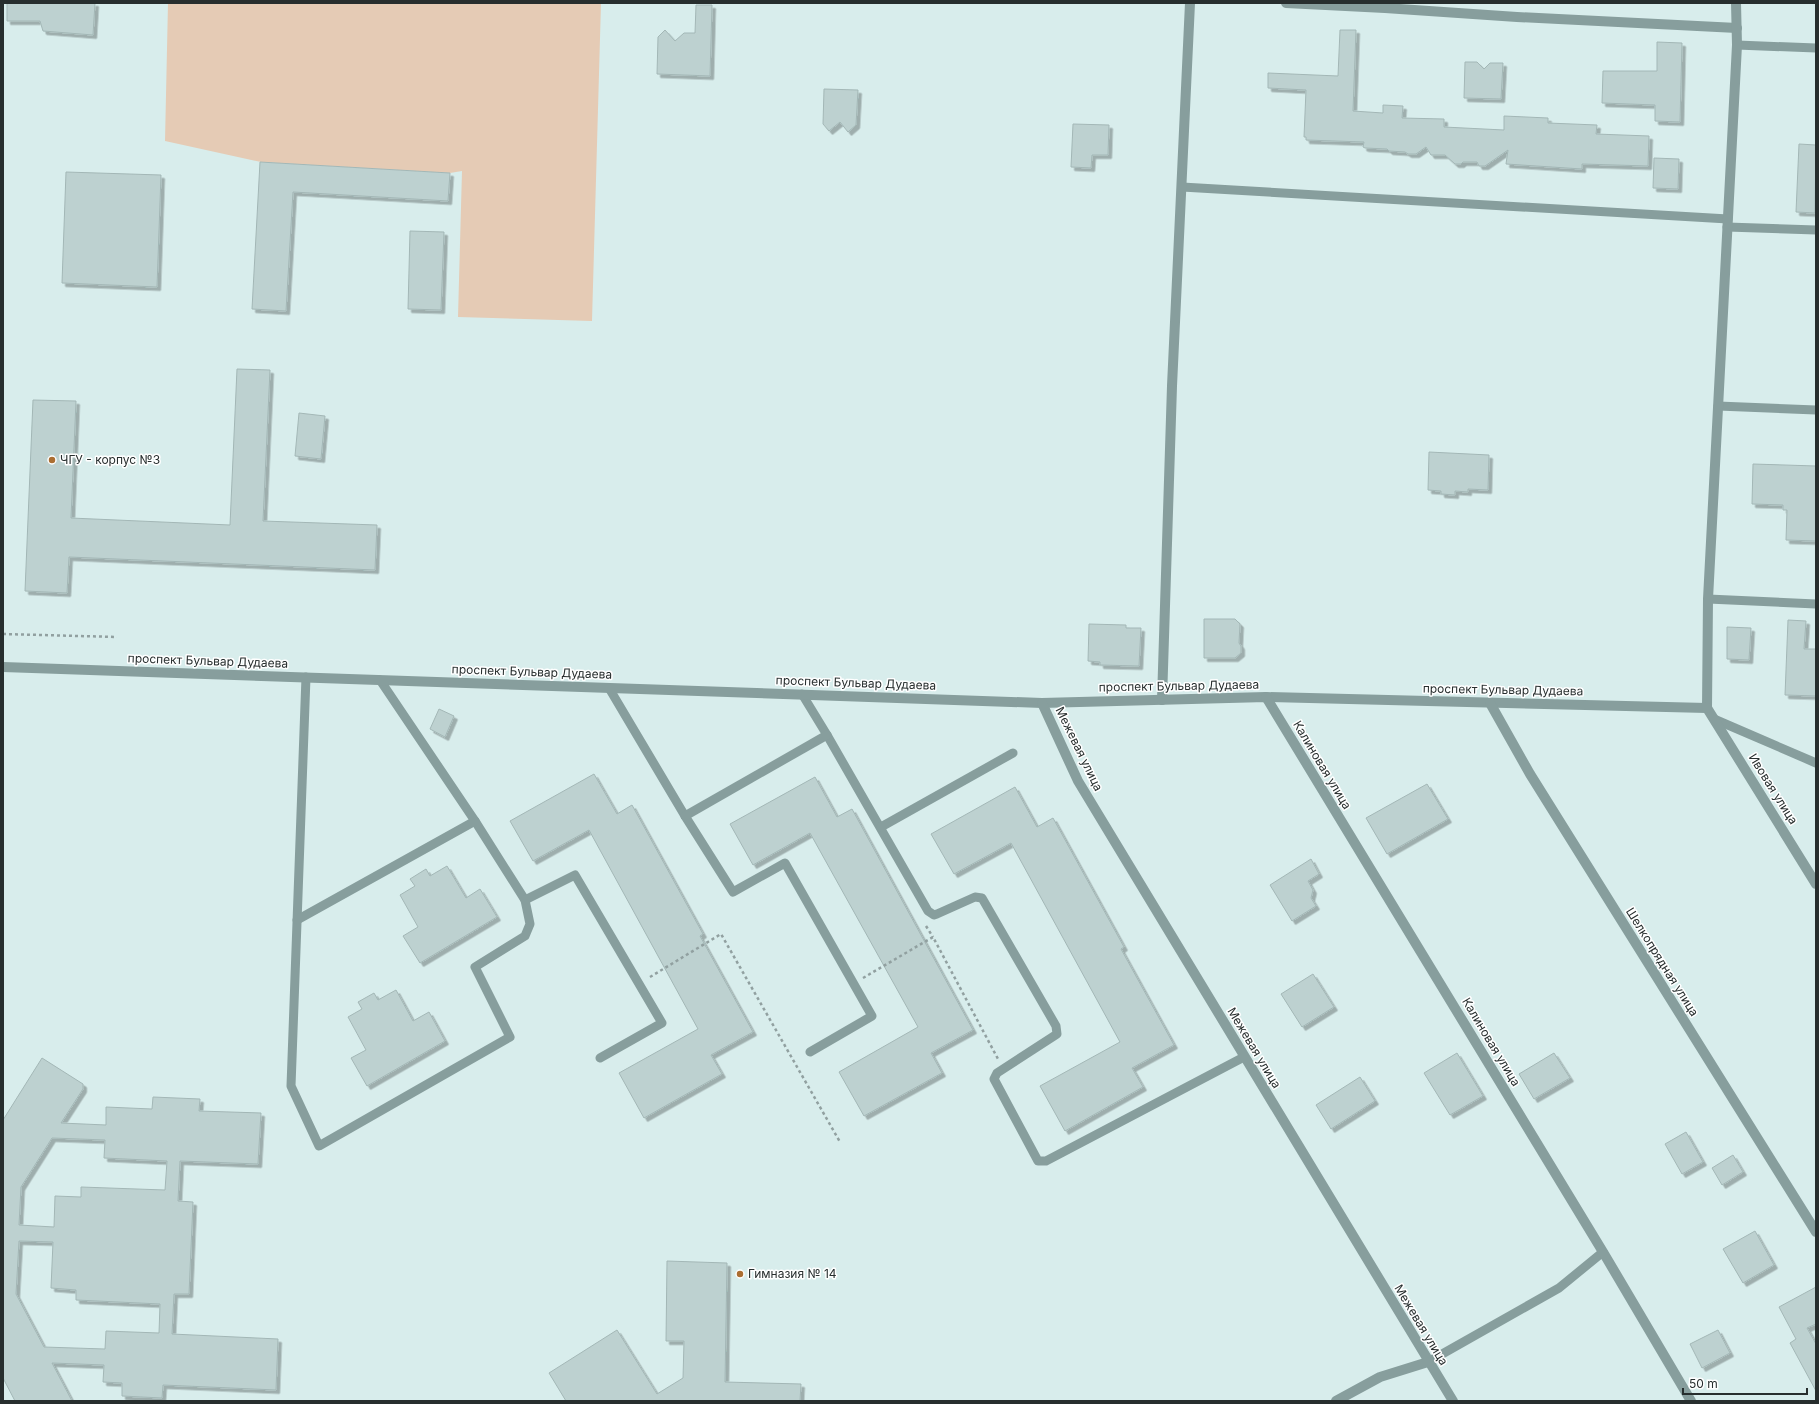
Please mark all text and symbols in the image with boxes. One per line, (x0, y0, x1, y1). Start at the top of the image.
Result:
place label: ЧГУ - корпус №3 (60, 452, 160, 467)
marker: ЧГУ - корпус №3 (47, 455, 57, 465)
street label: проспект Бульвар Дудаева (128, 650, 289, 671)
street label: проспект Бульвар Дудаева (452, 661, 613, 682)
street label: проспект Бульвар Дудаева (776, 672, 937, 693)
street label: проспект Бульвар Дудаева (1099, 677, 1259, 694)
street label: проспект Бульвар Дудаева (1423, 681, 1583, 698)
street label: Межевая улица (1053, 704, 1106, 793)
street label: Калиновая улица (1290, 718, 1355, 812)
street label: Ивовая улица (1746, 751, 1801, 827)
street label: Шелкопрядная улица (1623, 905, 1702, 1019)
street label: Калиновая улица (1459, 995, 1524, 1089)
street label: Межевая улица (1224, 1005, 1284, 1091)
place label: Гимназия № 14 (748, 1266, 837, 1281)
marker: Гимназия № 14 (735, 1269, 745, 1279)
street label: Межевая улица (1391, 1282, 1451, 1368)
scale bar (1683, 1370, 1807, 1396)
text: 50 m (1689, 1376, 1718, 1391)

